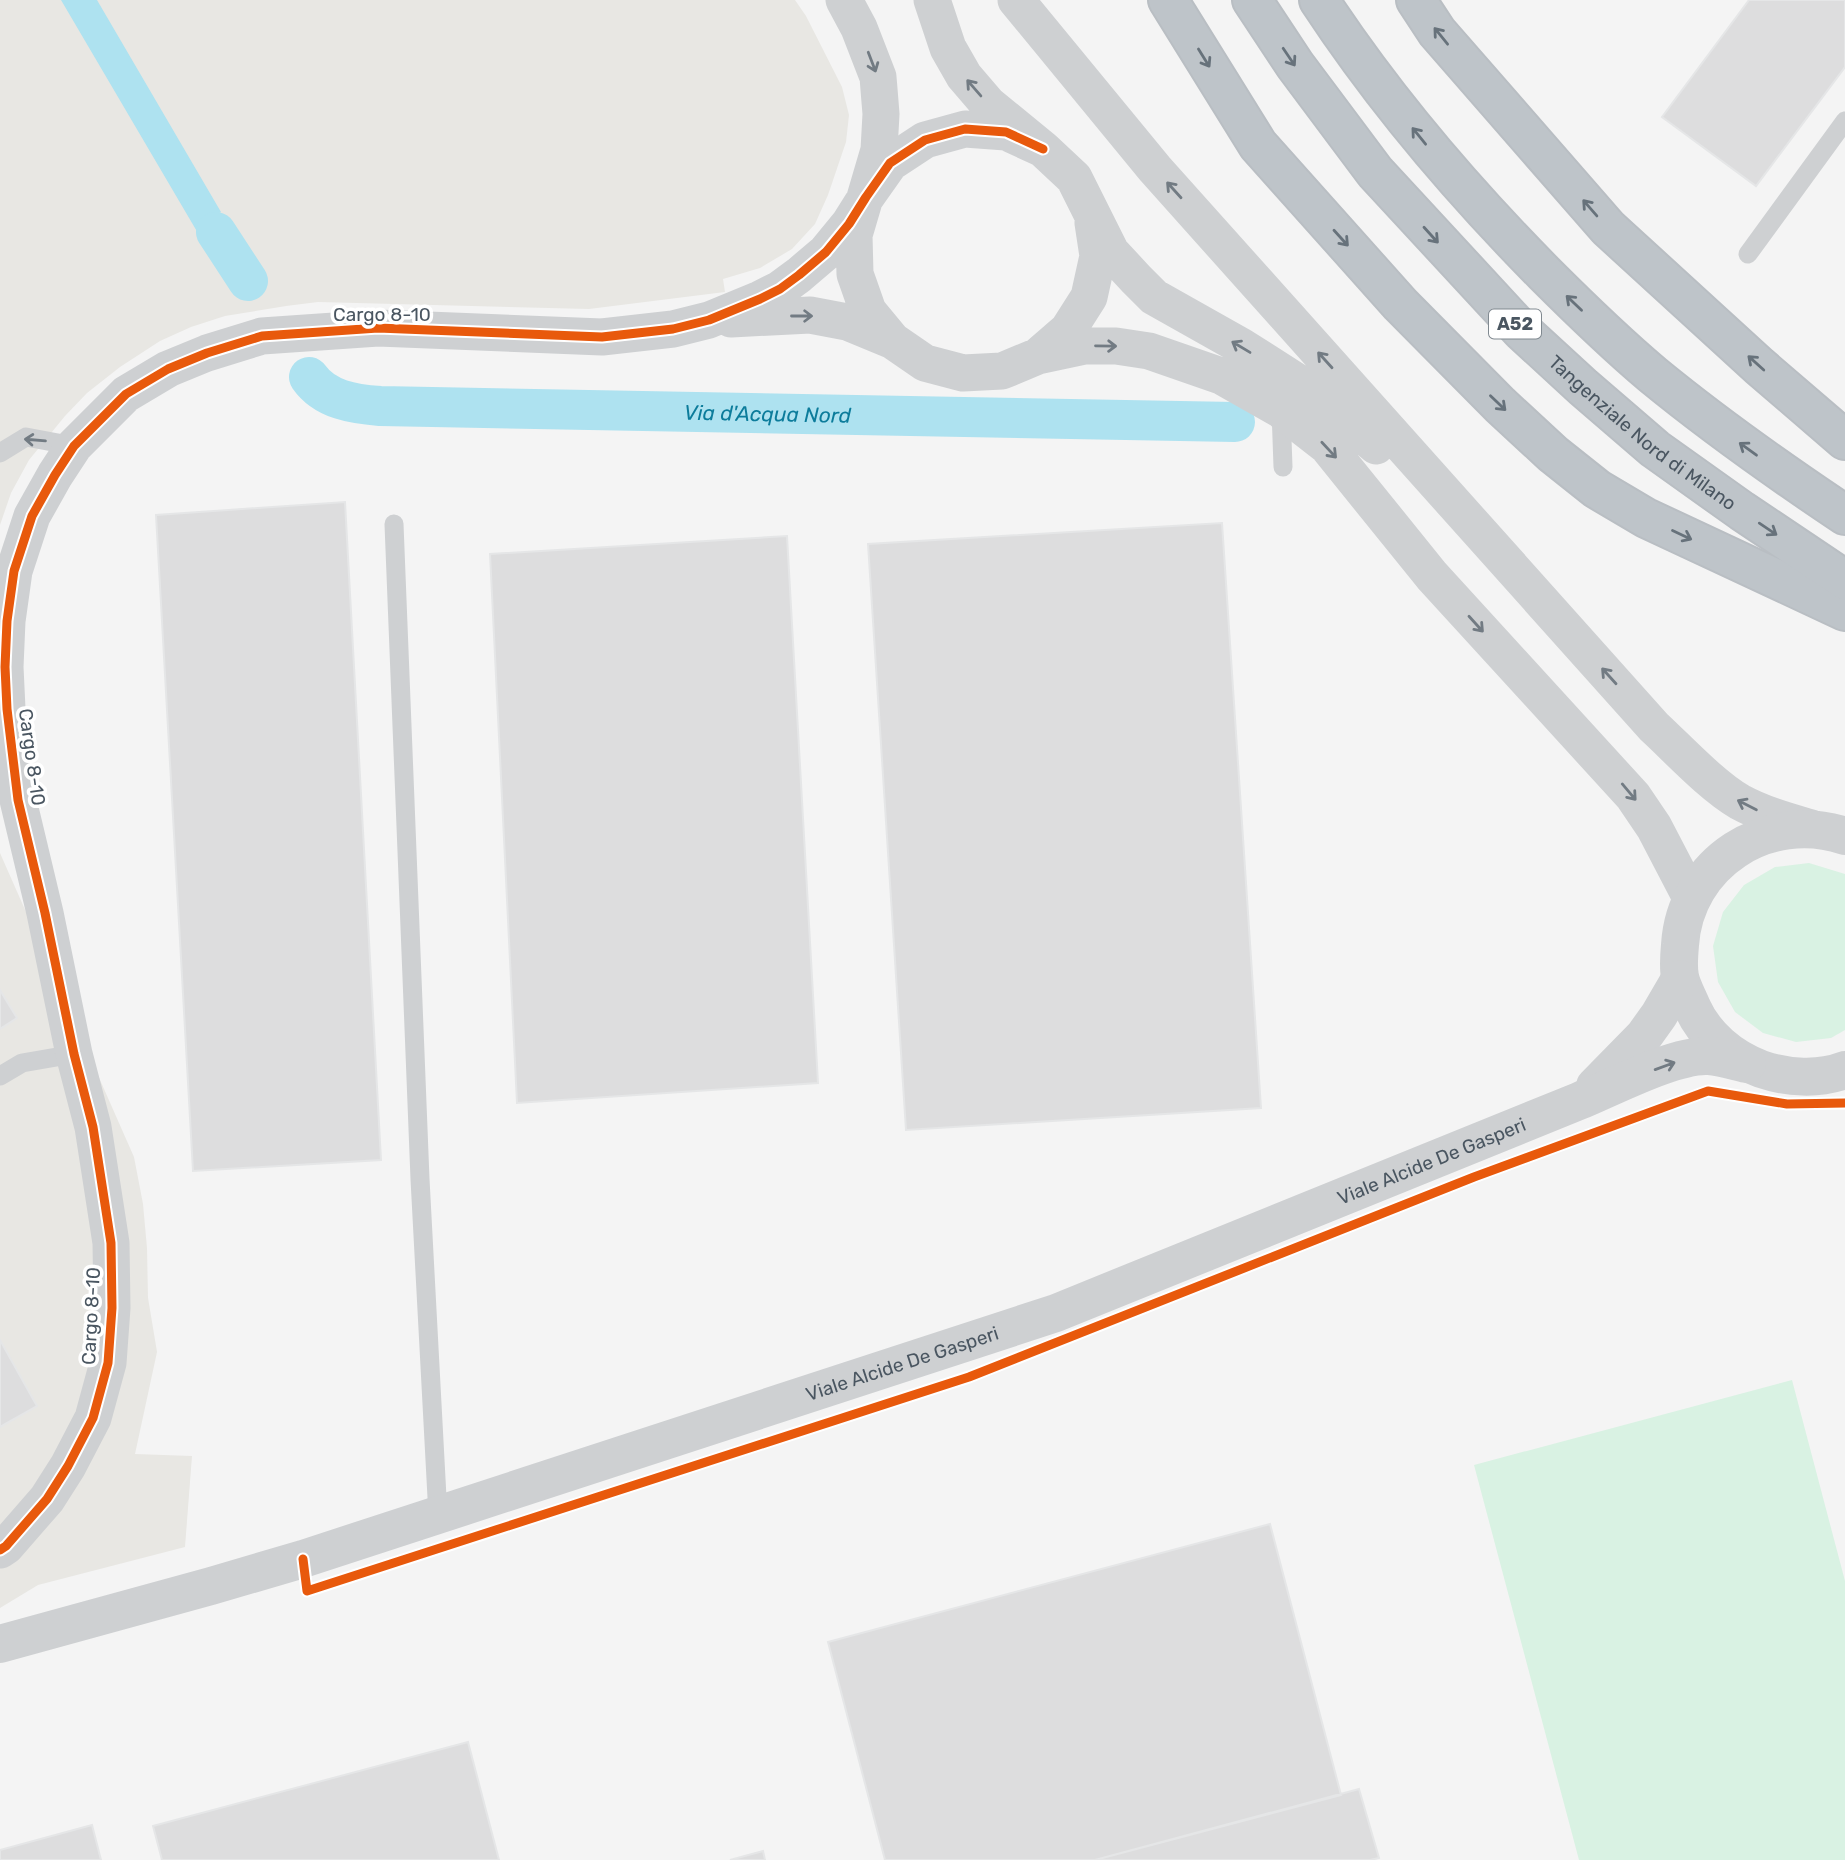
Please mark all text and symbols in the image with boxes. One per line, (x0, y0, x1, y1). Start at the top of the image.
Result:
one-way arrow (1433, 28, 1449, 46)
one-way arrow (1282, 47, 1297, 66)
one-way arrow (1196, 48, 1211, 67)
one-way arrow (867, 51, 880, 72)
one-way arrow (966, 80, 982, 98)
one-way arrow (1412, 127, 1427, 146)
one-way arrow (1166, 181, 1182, 199)
one-way arrow (1582, 199, 1598, 217)
one-way arrow (1423, 226, 1440, 243)
one-way arrow (1333, 229, 1349, 247)
one-way arrow (1566, 294, 1583, 311)
street label: Cargo 8-10 (333, 303, 431, 326)
one-way arrow (790, 309, 813, 323)
road number: A52 (1489, 310, 1541, 338)
one-way arrow (1094, 339, 1117, 353)
one-way arrow (1231, 339, 1251, 353)
street label: Tangenziale Nord di Milano (1544, 350, 1741, 515)
one-way arrow (1317, 352, 1334, 369)
one-way arrow (1748, 355, 1765, 372)
one-way arrow (1489, 394, 1506, 411)
water label: Via d'Acqua Nord (684, 399, 852, 427)
one-way arrow (24, 433, 47, 446)
one-way arrow (1321, 441, 1338, 458)
one-way arrow (1739, 442, 1758, 456)
one-way arrow (1757, 522, 1777, 536)
one-way arrow (1671, 528, 1692, 542)
one-way arrow (1468, 615, 1484, 633)
one-way arrow (1601, 668, 1617, 686)
street label: Cargo 8-10 (14, 707, 50, 807)
one-way arrow (1621, 783, 1637, 801)
one-way arrow (1737, 797, 1758, 811)
one-way arrow (1653, 1059, 1675, 1071)
street label: Viale Alcide De Gasperi (1334, 1112, 1529, 1209)
street label: Cargo 8-10 (77, 1267, 105, 1365)
street label: Viale Alcide De Gasperi (803, 1321, 1001, 1405)

